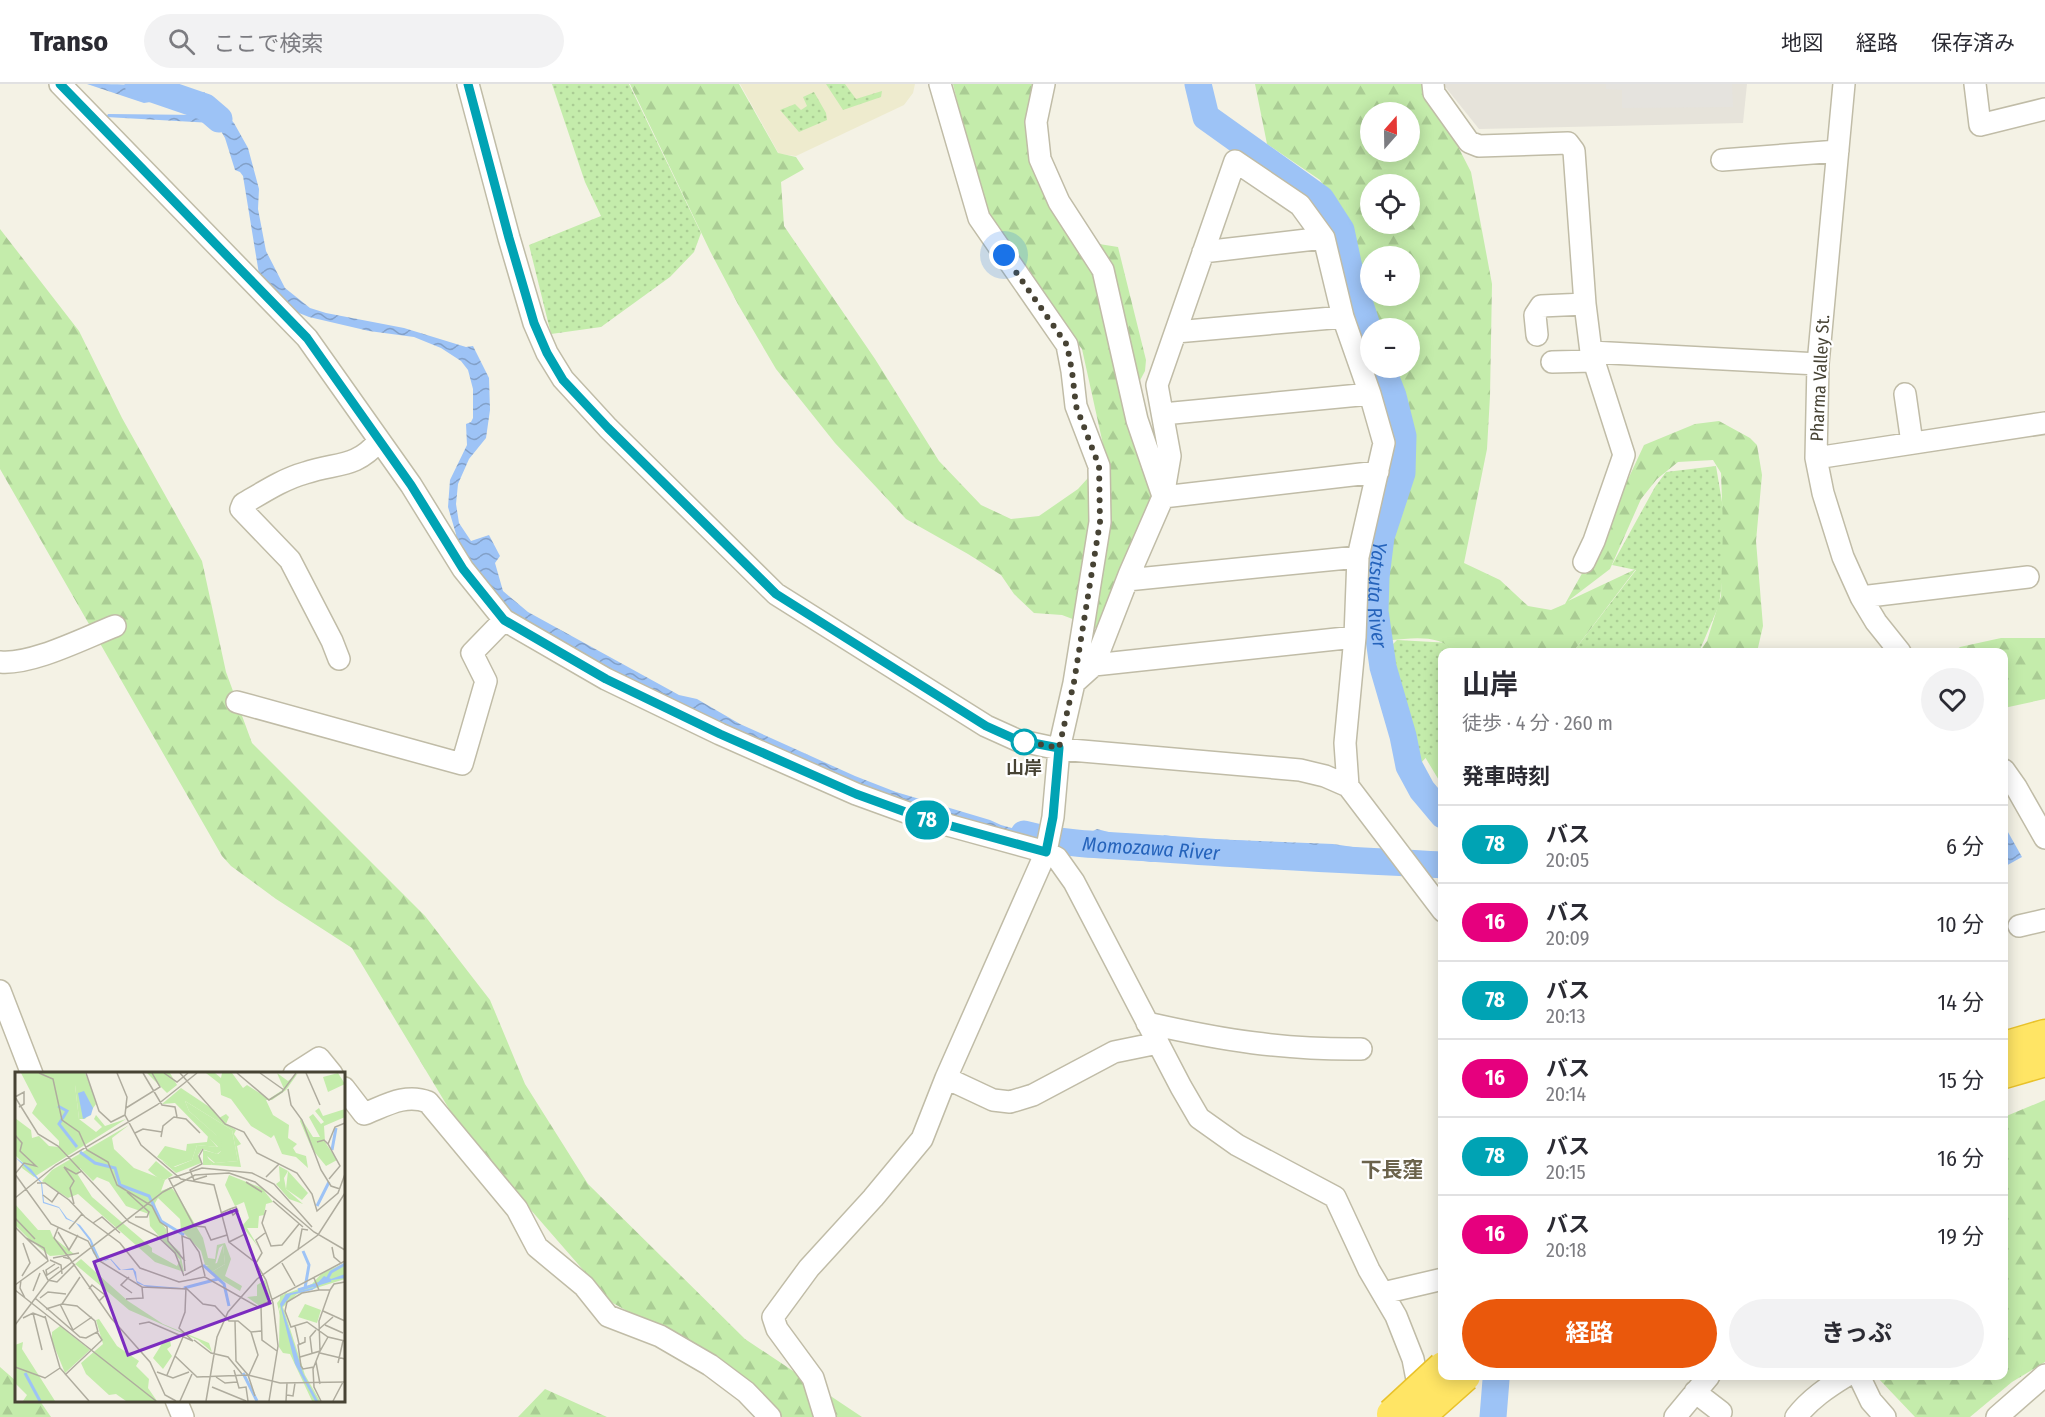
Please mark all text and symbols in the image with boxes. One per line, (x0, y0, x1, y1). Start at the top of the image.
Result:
search box (144, 14, 564, 68)
text: Transo (30, 25, 108, 58)
icon: search (165, 25, 198, 58)
text: ここで検索 (213, 30, 323, 57)
text: 地図 (1781, 30, 1823, 56)
text: 経路 (1856, 30, 1898, 56)
text: 保存済み (1931, 30, 2015, 56)
north arrow (1360, 102, 1420, 162)
map controls (1360, 102, 1420, 378)
button: locate (1360, 174, 1420, 234)
your location (989, 240, 1019, 270)
button: + (1360, 246, 1420, 306)
street label: Pharma Valley St. (1806, 314, 1834, 442)
button: − (1360, 318, 1420, 378)
water label: Yatsuta River (1363, 540, 1392, 651)
text: 山岸 (1462, 668, 1518, 701)
button: heart (1921, 668, 1984, 731)
text: 徒歩 · 4 分 · 260 m (1462, 711, 1613, 735)
marker: 山岸 (1011, 729, 1037, 755)
place label: 山岸 (1006, 757, 1042, 779)
text: 発車時刻 (1462, 763, 1550, 790)
line badge: 78 (900, 800, 954, 840)
text: 78 (917, 807, 937, 833)
text: バス (1546, 821, 1590, 848)
text: 78 (1485, 831, 1505, 857)
water label: Momozawa River (1081, 832, 1221, 865)
text: 6 分 (1946, 833, 1984, 860)
text: 20:05 (1546, 848, 1589, 872)
text: バス (1546, 899, 1590, 926)
text: 16 (1485, 909, 1505, 935)
text: 10 分 (1937, 911, 1984, 938)
text: 20:09 (1546, 926, 1589, 950)
text: バス (1546, 977, 1590, 1004)
text: 78 (1485, 987, 1505, 1013)
text: 14 分 (1938, 989, 1984, 1016)
text: 20:13 (1546, 1004, 1585, 1028)
text: バス (1546, 1055, 1590, 1082)
text: 16 (1485, 1065, 1505, 1091)
text: 15 分 (1938, 1067, 1984, 1094)
inset map (15, 1072, 345, 1402)
text: 20:14 (1546, 1082, 1586, 1106)
text: バス (1546, 1133, 1590, 1160)
text: 78 (1485, 1143, 1505, 1169)
text: 16 分 (1937, 1145, 1984, 1172)
district label: 下長窪 (1361, 1157, 1424, 1183)
text: 20:15 (1546, 1160, 1586, 1184)
text: バス (1546, 1211, 1590, 1238)
text: 16 (1485, 1221, 1505, 1247)
text: 19 分 (1938, 1223, 1984, 1250)
text: 20:18 (1546, 1238, 1586, 1262)
button: 経路 (1462, 1299, 1717, 1368)
button: きっぷ (1729, 1299, 1984, 1368)

